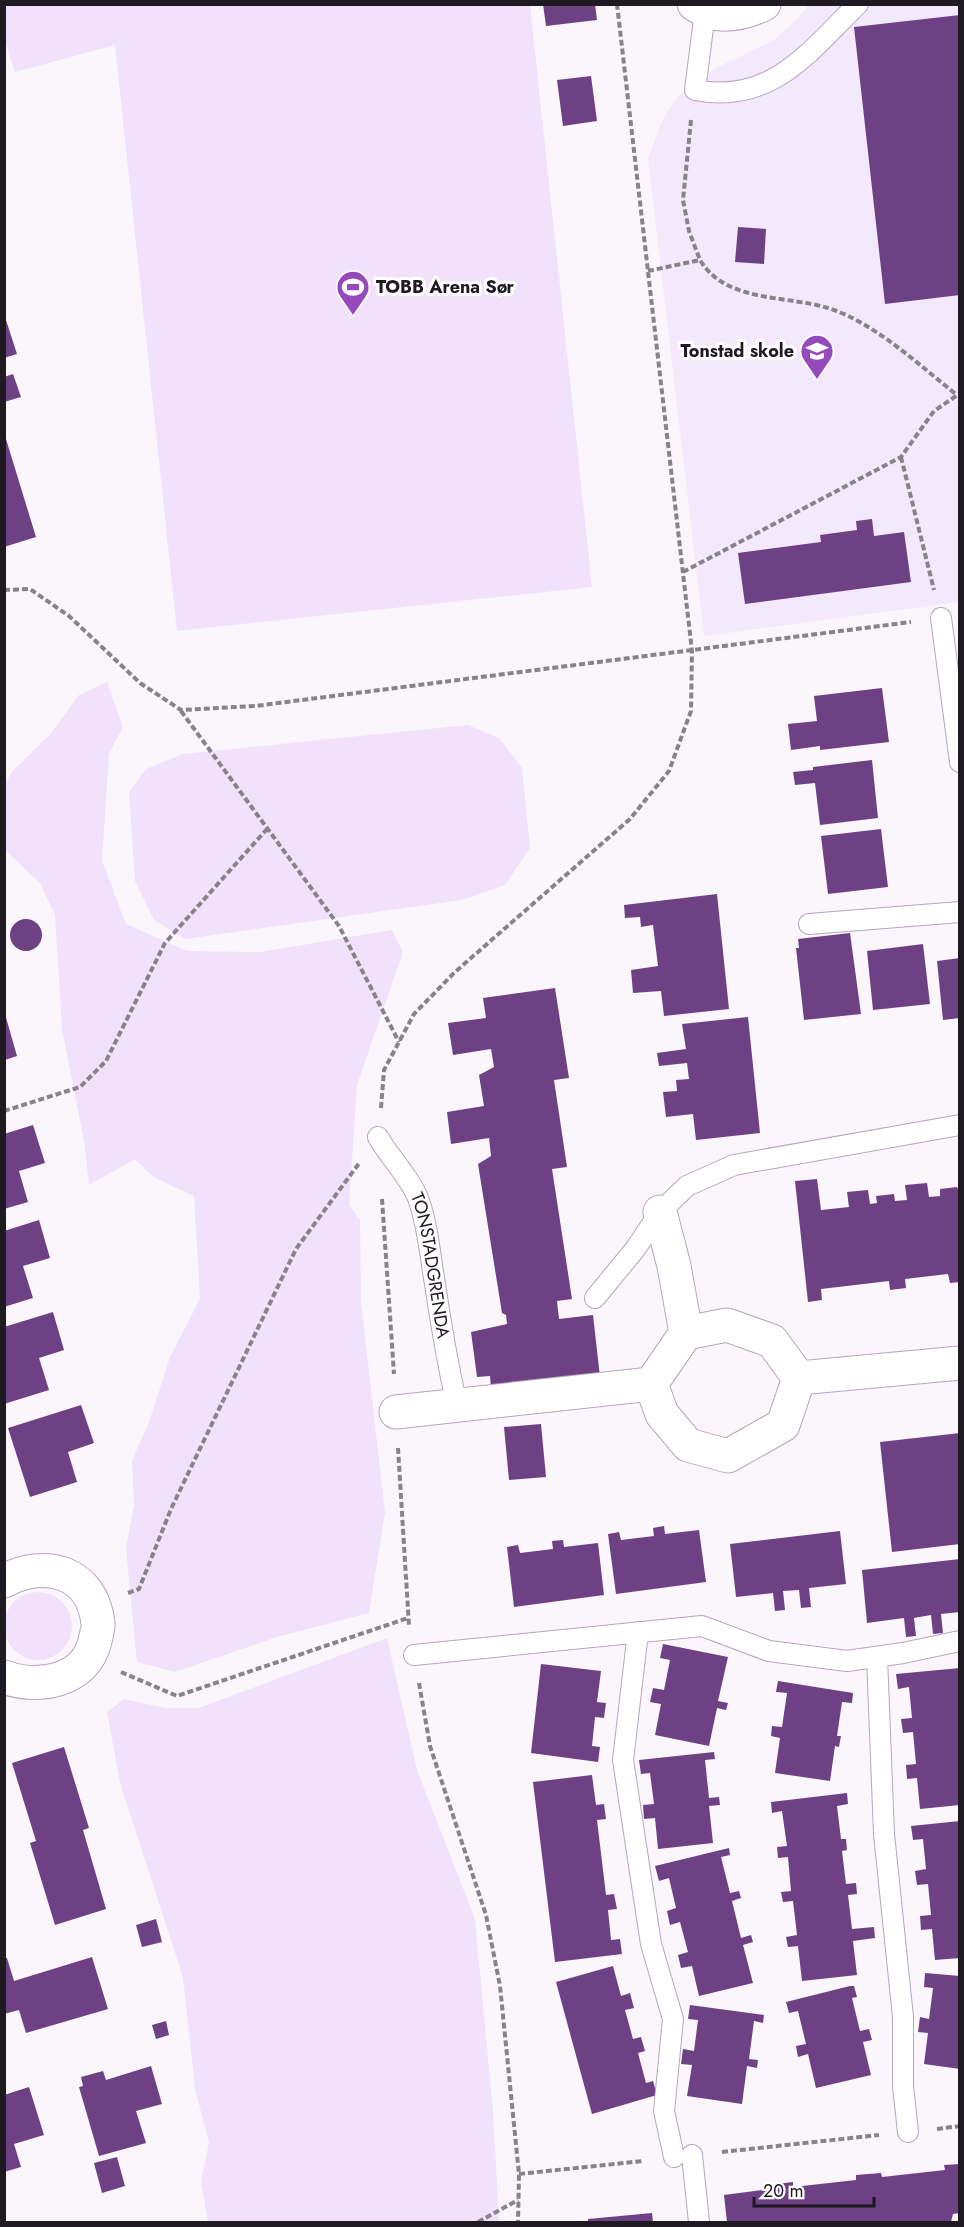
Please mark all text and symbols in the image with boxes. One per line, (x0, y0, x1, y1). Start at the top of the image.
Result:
sports icon: TOBB Arena Sør (335, 269, 371, 316)
place label: TOBB Arena Sør (376, 274, 514, 300)
school or university icon: Tonstad skole (799, 333, 835, 380)
place label: Tonstad skole (680, 338, 794, 364)
street label: TONSTADGRENDA (404, 1188, 457, 1341)
scale bar (754, 2170, 874, 2208)
text: 20 m (763, 2178, 803, 2204)

